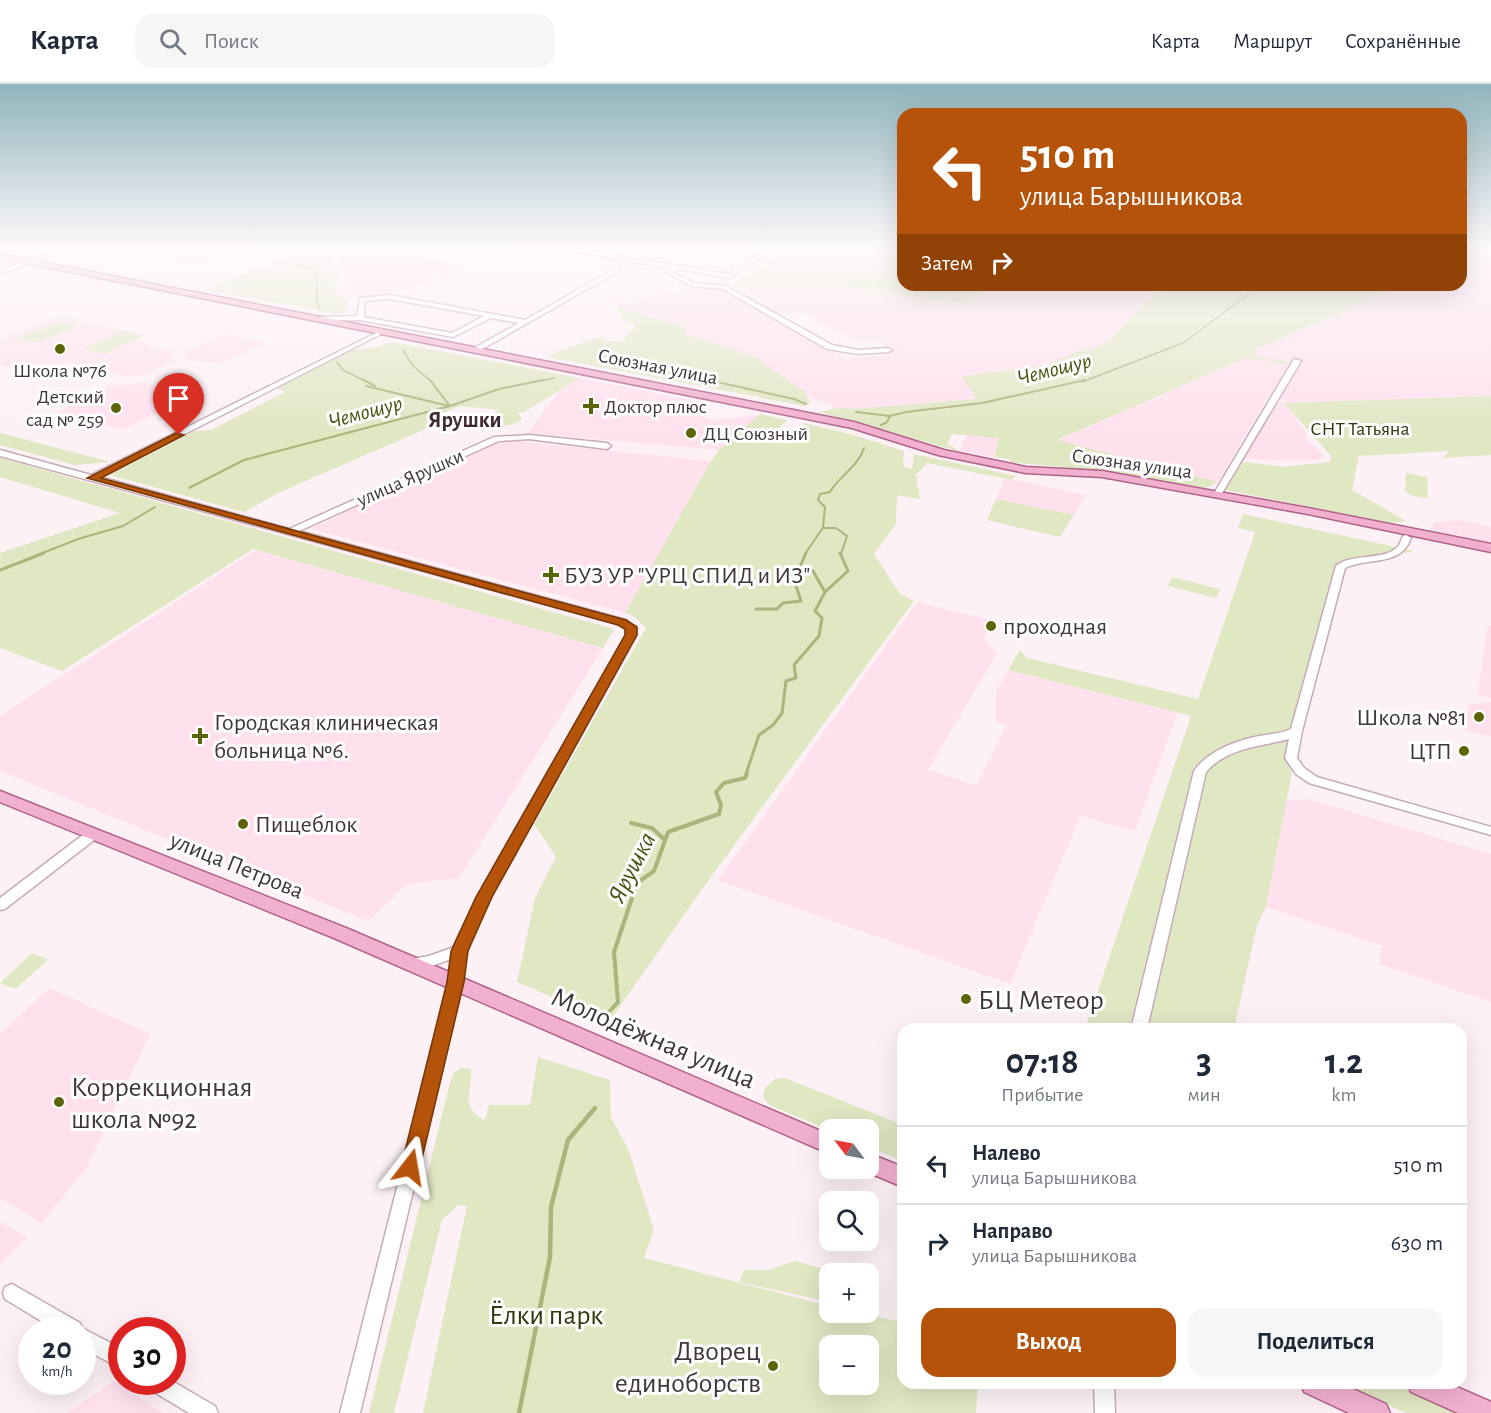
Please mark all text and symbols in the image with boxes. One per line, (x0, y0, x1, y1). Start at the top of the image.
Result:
search box (135, 14, 555, 68)
icon: search (156, 25, 189, 58)
text: Карта (30, 27, 99, 55)
text: Поиск (204, 30, 259, 52)
text: Карта (1151, 31, 1200, 52)
text: Маршрут (1233, 31, 1312, 52)
text: Сохранённые (1345, 31, 1461, 52)
icon: left (921, 132, 999, 210)
text: 510 m (1020, 134, 1115, 176)
text: улица Барышникова (1020, 183, 1243, 210)
icon: right (985, 246, 1018, 279)
text: Затем (921, 252, 973, 274)
marker: Школа №76 (53, 342, 67, 356)
street label: Союзная улица (596, 346, 719, 388)
water label: Чемошур (1015, 349, 1094, 390)
place label: Школа №76 (13, 361, 107, 381)
pin (153, 373, 204, 435)
icon: arrive (162, 382, 195, 415)
place label: Детский сад № 259 (26, 387, 104, 430)
water label: Чемошур (326, 392, 405, 433)
marker: Доктор плюс (582, 397, 600, 415)
place label: Доктор плюс (604, 397, 707, 417)
marker: Детский сад № 259 (109, 401, 123, 415)
district label: Ярушки (428, 409, 502, 432)
park label: СНТ Татьяна (1310, 419, 1410, 439)
place label: ДЦ Союзный (703, 424, 808, 444)
marker: ДЦ Союзный (684, 426, 698, 440)
street label: улица Ярушки (353, 445, 467, 511)
street label: Союзная улица (1070, 446, 1193, 482)
place label: БУЗ УР "УРЦ СПИД и ИЗ" (564, 564, 810, 588)
marker: БУЗ УР "УРЦ СПИД и ИЗ" (542, 566, 560, 584)
place label: проходная (1003, 615, 1107, 639)
marker: проходная (984, 619, 998, 633)
place label: Школа №81 (1356, 706, 1467, 730)
marker: Школа №81 (1472, 710, 1486, 724)
place label: Городская клиническая больница №6. (214, 711, 439, 763)
marker: Городская клиническая больница №6. (191, 727, 209, 745)
place label: ЦТП (1409, 740, 1452, 764)
marker: ЦТП (1457, 744, 1471, 758)
place label: Пищеблок (255, 813, 357, 837)
marker: Пищеблок (236, 817, 250, 831)
street label: улица Петрова (165, 828, 307, 904)
water label: Ярушка (603, 828, 661, 907)
street label: Молодёжная улица (547, 983, 760, 1095)
place label: БЦ Метеор (978, 987, 1104, 1015)
marker: БЦ Метеор (959, 992, 973, 1006)
text: 07:18 (1006, 1044, 1079, 1080)
text: 3 (1196, 1044, 1212, 1080)
text: 1.2 (1325, 1044, 1363, 1080)
place label: Коррекционная школа №92 (71, 1074, 253, 1134)
text: Прибытие (1001, 1085, 1083, 1105)
text: мин (1188, 1085, 1221, 1105)
text: km (1331, 1085, 1356, 1105)
marker: Коррекционная школа №92 (52, 1095, 66, 1109)
north arrow (819, 1119, 879, 1179)
map controls (819, 1119, 879, 1395)
position arrow (378, 1135, 442, 1199)
text: Налево (972, 1142, 1041, 1164)
icon: left (921, 1149, 954, 1182)
text: 510 m (1393, 1154, 1443, 1176)
text: улица Барышникова (972, 1168, 1137, 1188)
button: search (819, 1191, 879, 1251)
text: Направо (972, 1220, 1053, 1242)
icon: right (921, 1227, 954, 1260)
text: 630 m (1391, 1232, 1443, 1254)
text: улица Барышникова (972, 1246, 1137, 1266)
button: + (819, 1263, 879, 1323)
park label: Ёлки парк (489, 1300, 603, 1330)
button: Выход (921, 1308, 1176, 1377)
button: Поделиться (1188, 1308, 1443, 1377)
speed limit sign: 30 (108, 1317, 186, 1395)
text: 20 (42, 1334, 72, 1364)
button: − (819, 1335, 879, 1395)
place label: Дворец единоборств (615, 1338, 761, 1398)
marker: Дворец единоборств (766, 1359, 780, 1373)
text: km/h (42, 1364, 72, 1379)

